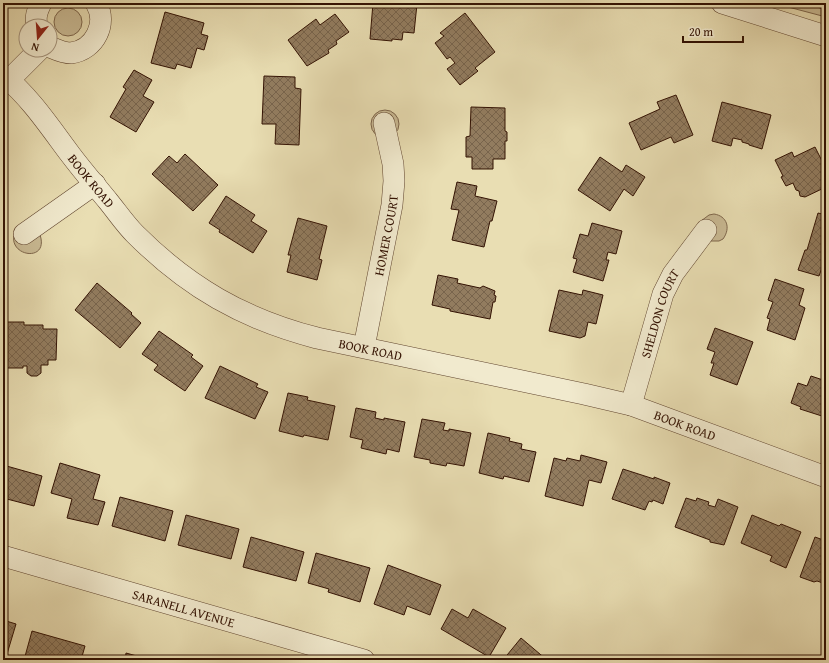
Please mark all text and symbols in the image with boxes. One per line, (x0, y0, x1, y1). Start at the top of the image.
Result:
north arrow (18, 18, 58, 58)
scale bar (683, 18, 743, 44)
text: 20 m (689, 23, 713, 40)
text: N (29, 39, 41, 56)
street label: BOOK ROAD (63, 150, 119, 212)
street label: HOMER COURT (369, 193, 403, 277)
street label: SHELDON COURT (636, 264, 684, 360)
street label: BOOK ROAD (337, 334, 404, 366)
street label: BOOK ROAD (651, 405, 719, 446)
street label: SARANELL AVENUE (130, 585, 237, 632)

